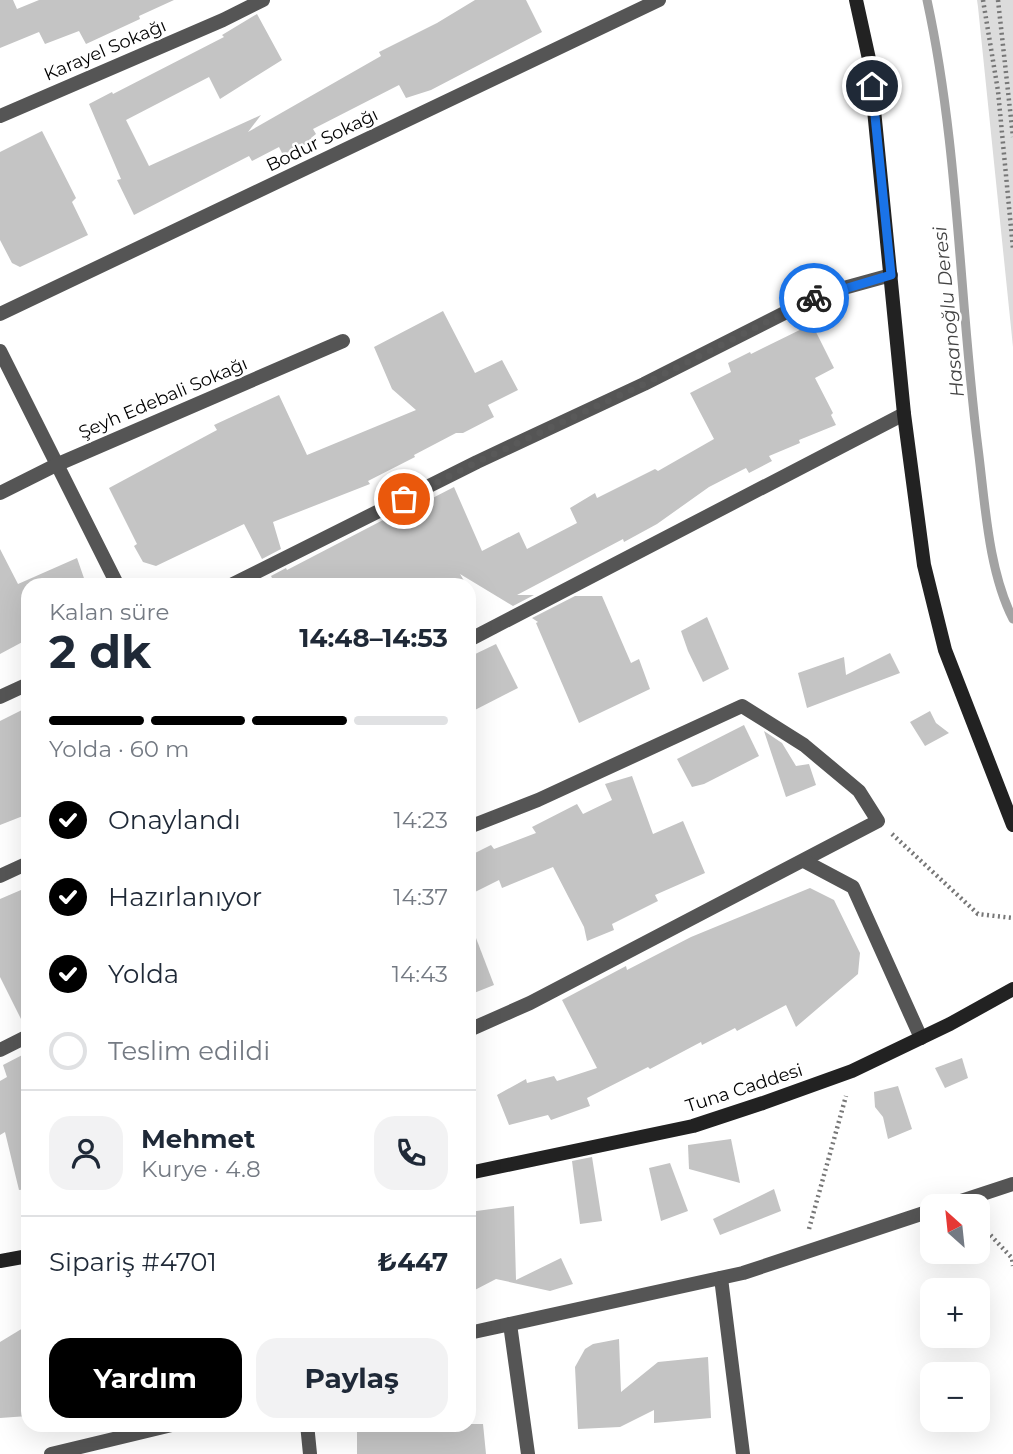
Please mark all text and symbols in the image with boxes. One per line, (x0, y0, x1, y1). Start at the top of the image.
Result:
street label: Karayel Sokağı (41, 14, 169, 86)
pin (842, 56, 902, 116)
icon: home (853, 67, 891, 105)
street label: Bodur Sokağı (262, 103, 382, 177)
water label: Hasanoğlu Deresi (928, 225, 969, 398)
courier (779, 263, 849, 333)
icon: bike (795, 279, 833, 317)
street label: Şeyh Edebali Sokağı (75, 352, 251, 444)
pin (374, 469, 434, 529)
icon: bag (385, 480, 423, 518)
text: Kalan süre (49, 598, 169, 626)
text: 14:48–14:53 (299, 622, 448, 654)
text: 2 dk (49, 623, 151, 680)
text: Yolda · 60 m (49, 735, 190, 763)
icon: check (49, 801, 87, 839)
text: Onaylandı (108, 804, 241, 836)
text: 14:23 (393, 806, 448, 834)
icon: check (49, 878, 87, 916)
text: Hazırlanıyor (108, 881, 262, 913)
text: 14:37 (393, 883, 448, 911)
icon: check (49, 955, 87, 993)
text: Yolda (108, 958, 179, 990)
text: 14:43 (392, 960, 448, 988)
text: Teslim edildi (108, 1035, 270, 1067)
street label: Tuna Caddesi (683, 1059, 805, 1117)
button: person (49, 1116, 123, 1190)
button: phone (374, 1116, 448, 1190)
text: Mehmet (141, 1123, 255, 1155)
text: Kurye · 4.8 (141, 1155, 261, 1183)
north arrow (920, 1194, 990, 1264)
map controls (920, 1194, 990, 1432)
text: Sipariş #4701 (49, 1246, 217, 1278)
text: ₺447 (378, 1246, 448, 1278)
button: + (920, 1278, 990, 1348)
button: Yardım (49, 1338, 242, 1418)
button: Paylaş (256, 1338, 448, 1418)
button: − (920, 1362, 990, 1432)

